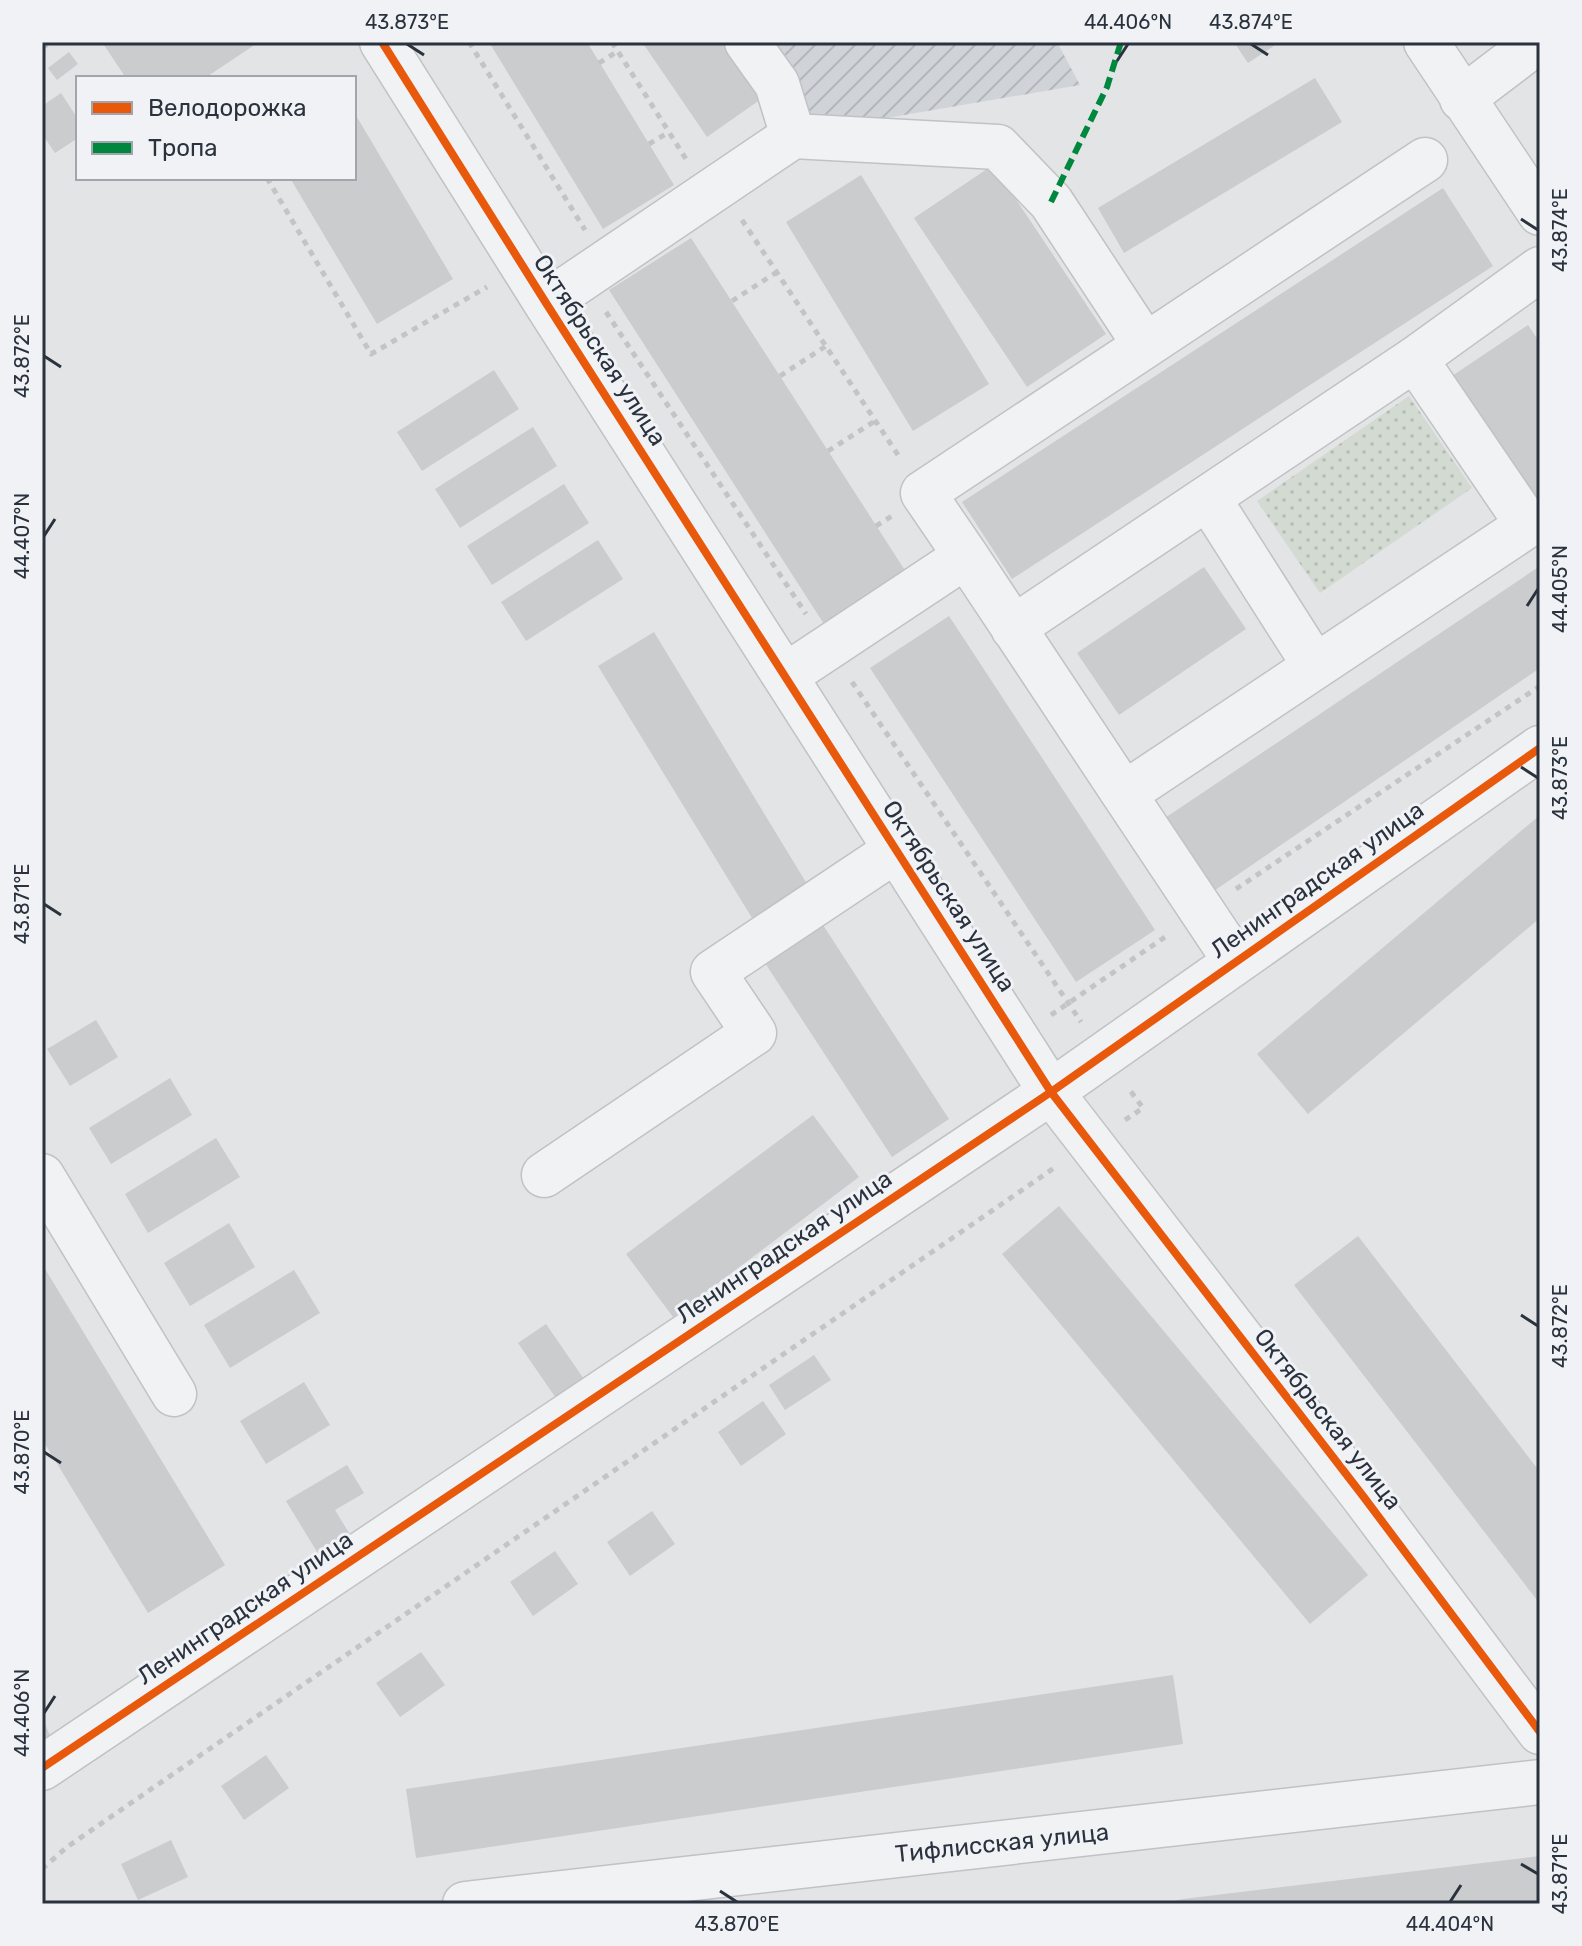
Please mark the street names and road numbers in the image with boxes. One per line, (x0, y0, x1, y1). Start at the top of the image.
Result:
street label: Октябрьская улица (528, 249, 672, 451)
street label: Октябрьская улица (877, 795, 1021, 997)
street label: Ленинградская улица (1205, 796, 1429, 964)
street label: Ленинградская улица (671, 1164, 897, 1330)
street label: Октябрьская улица (1249, 1323, 1407, 1515)
street label: Ленинградская улица (132, 1525, 358, 1691)
street label: Тифлисская улица (894, 1818, 1110, 1868)

